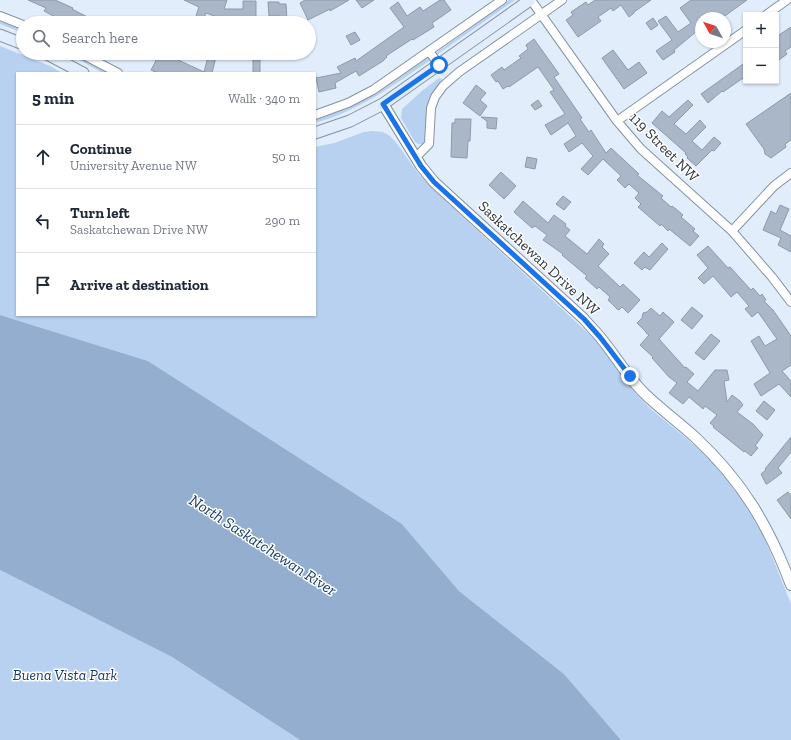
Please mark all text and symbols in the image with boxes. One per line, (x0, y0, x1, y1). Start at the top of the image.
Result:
north arrow (695, 12, 731, 48)
map controls (743, 12, 779, 84)
button: + (743, 12, 779, 48)
search box (16, 16, 316, 60)
icon: search (30, 27, 52, 49)
text: Search here (62, 29, 138, 47)
button: − (743, 48, 779, 84)
route start (430, 56, 448, 74)
text: 5 min (32, 88, 74, 108)
text: Walk · 340 m (228, 91, 300, 106)
street label: 119 Street NW (625, 108, 703, 186)
text: Continue (70, 140, 132, 158)
icon: ahead (32, 146, 54, 168)
text: 50 m (272, 149, 300, 164)
text: University Avenue NW (70, 158, 197, 173)
street label: Saskatchewan Drive NW (475, 197, 603, 319)
text: Turn left (70, 204, 130, 222)
icon: left (32, 210, 54, 232)
text: 290 m (265, 213, 300, 228)
text: Saskatchewan Drive NW (70, 222, 208, 237)
icon: arrive (32, 274, 54, 296)
text: Arrive at destination (70, 276, 209, 294)
route end (621, 367, 639, 385)
water label: North Saskatchewan River (186, 490, 341, 600)
park label: Buena Vista Park (13, 666, 117, 684)

